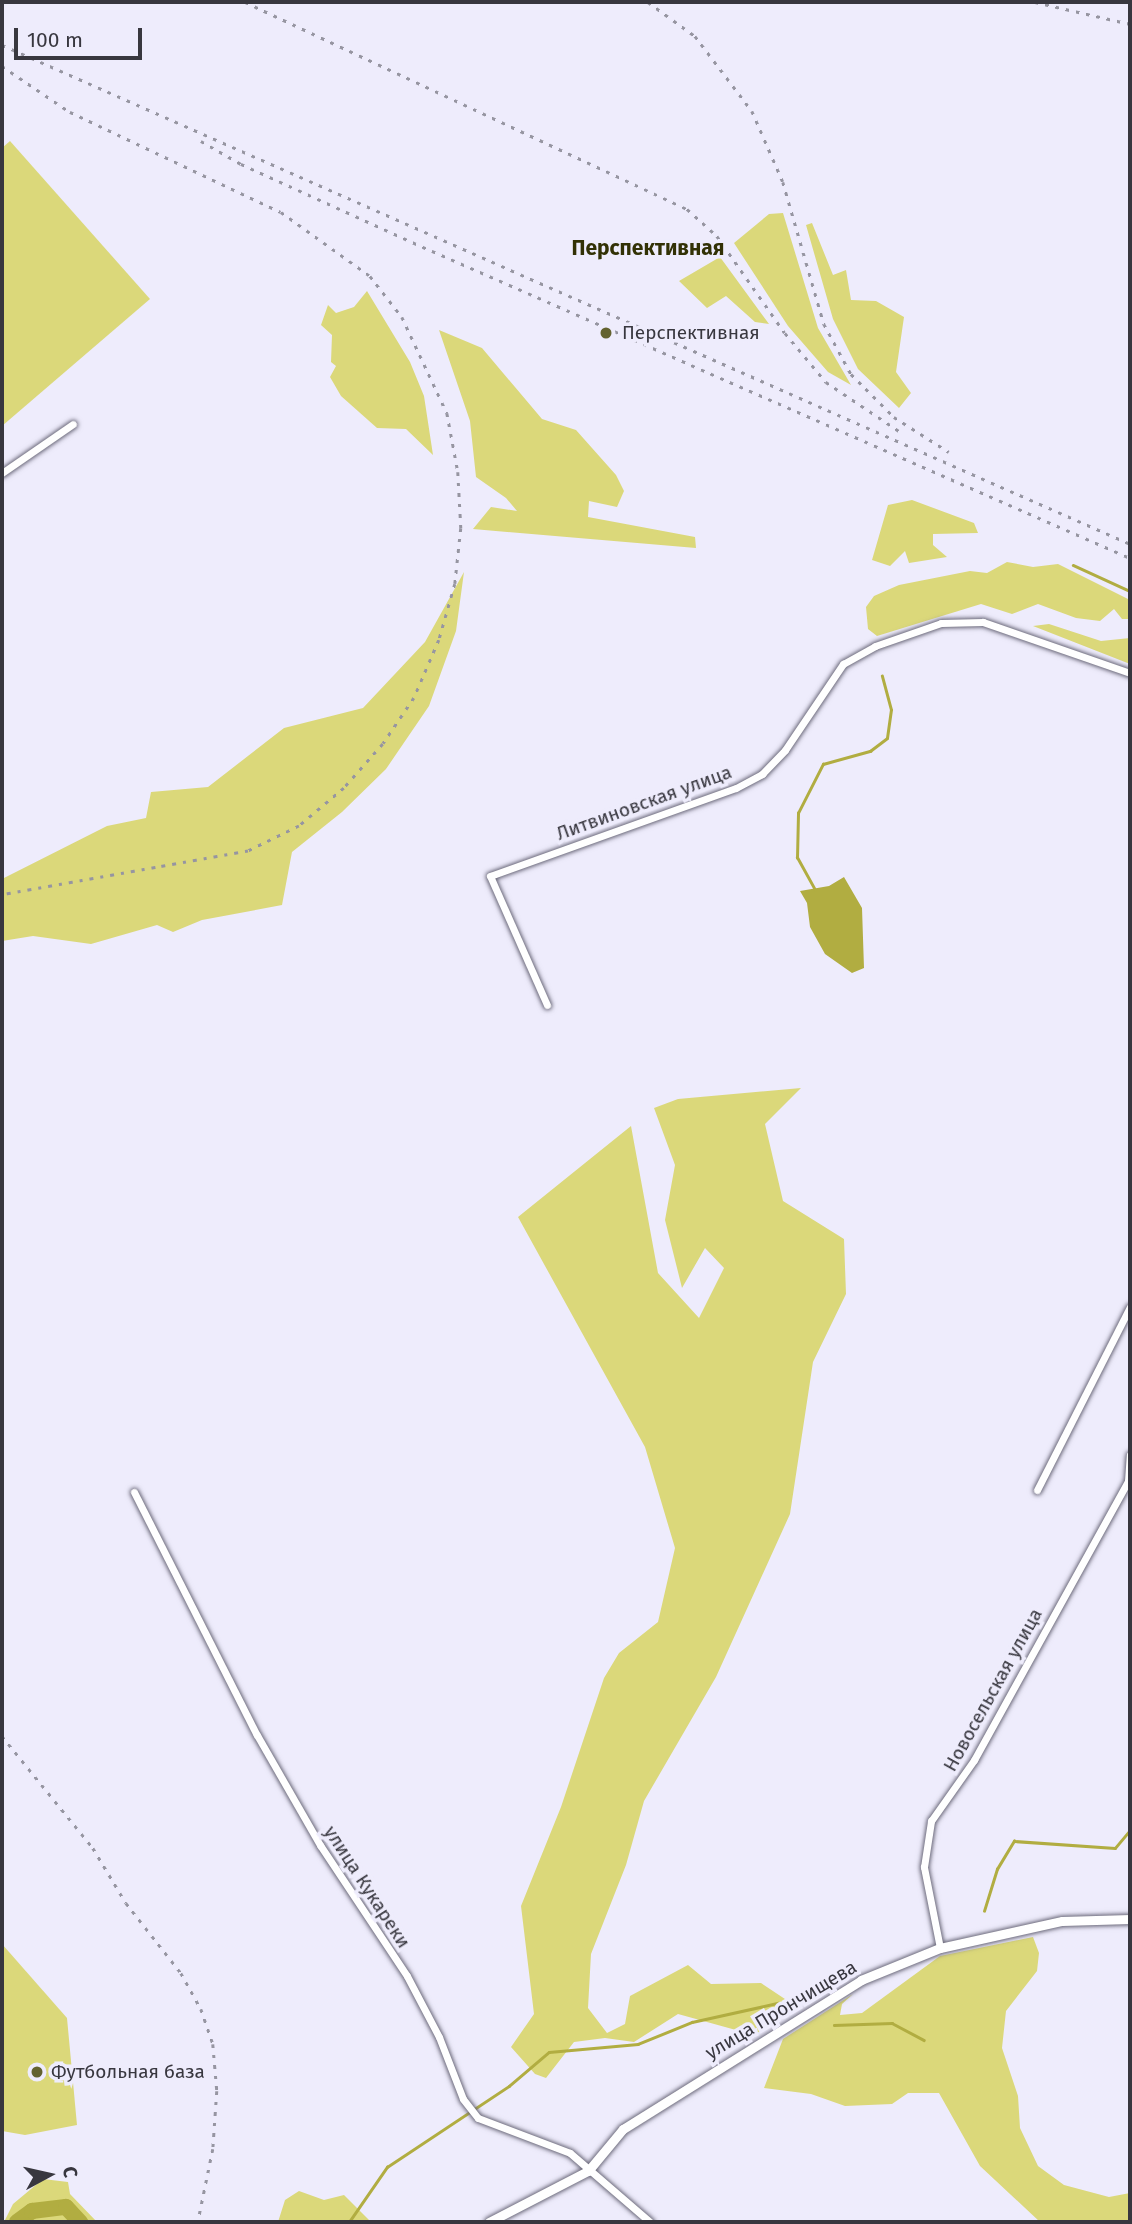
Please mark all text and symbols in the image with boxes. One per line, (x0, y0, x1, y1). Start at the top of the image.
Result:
scale bar (18, 14, 145, 58)
text: 100 m (27, 27, 83, 53)
district label: Перспективная (571, 235, 725, 261)
place label: Перспективная (622, 322, 760, 344)
marker: Перспективная (596, 323, 616, 343)
street label: Литвиновская улица (553, 761, 735, 845)
street label: Новосельская улица (939, 1605, 1047, 1775)
street label: улица Кукареки (319, 1822, 415, 1952)
street label: улица Прончищева (701, 1956, 861, 2064)
place label: Футбольная база (51, 2061, 205, 2083)
marker: Футбольная база (29, 2064, 45, 2080)
north arrow (14, 2140, 84, 2210)
text: С (58, 2165, 82, 2179)

